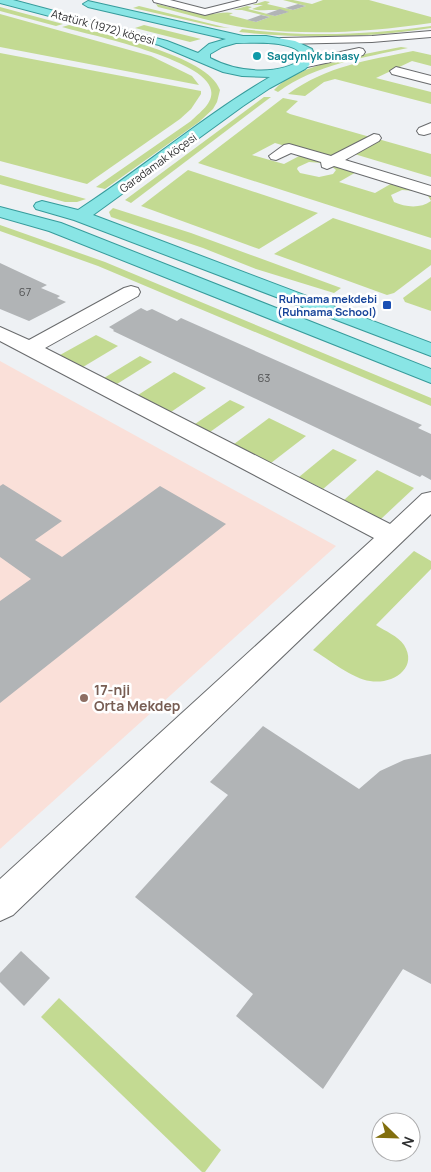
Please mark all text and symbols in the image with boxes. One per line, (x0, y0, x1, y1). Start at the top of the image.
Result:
street label: Atatürk (1972) köçesi (50, 5, 157, 48)
place label: Sagdynlyk binasy (267, 48, 360, 63)
marker: Sagdynlyk binasy (251, 50, 263, 62)
street label: Garadamak köçesi (116, 129, 199, 196)
house number: 67 (19, 284, 31, 299)
place label: Ruhnama mekdebi (Ruhnama School) (277, 291, 377, 319)
marker: Ruhnama mekdebi (Ruhnama School) (381, 299, 393, 311)
house number: 63 (258, 370, 270, 385)
place label: 17-nji Orta Mekdep (94, 680, 181, 715)
marker: 17-nji Orta Mekdep (78, 692, 90, 704)
north arrow (371, 1112, 421, 1162)
text: N (398, 1134, 419, 1151)

